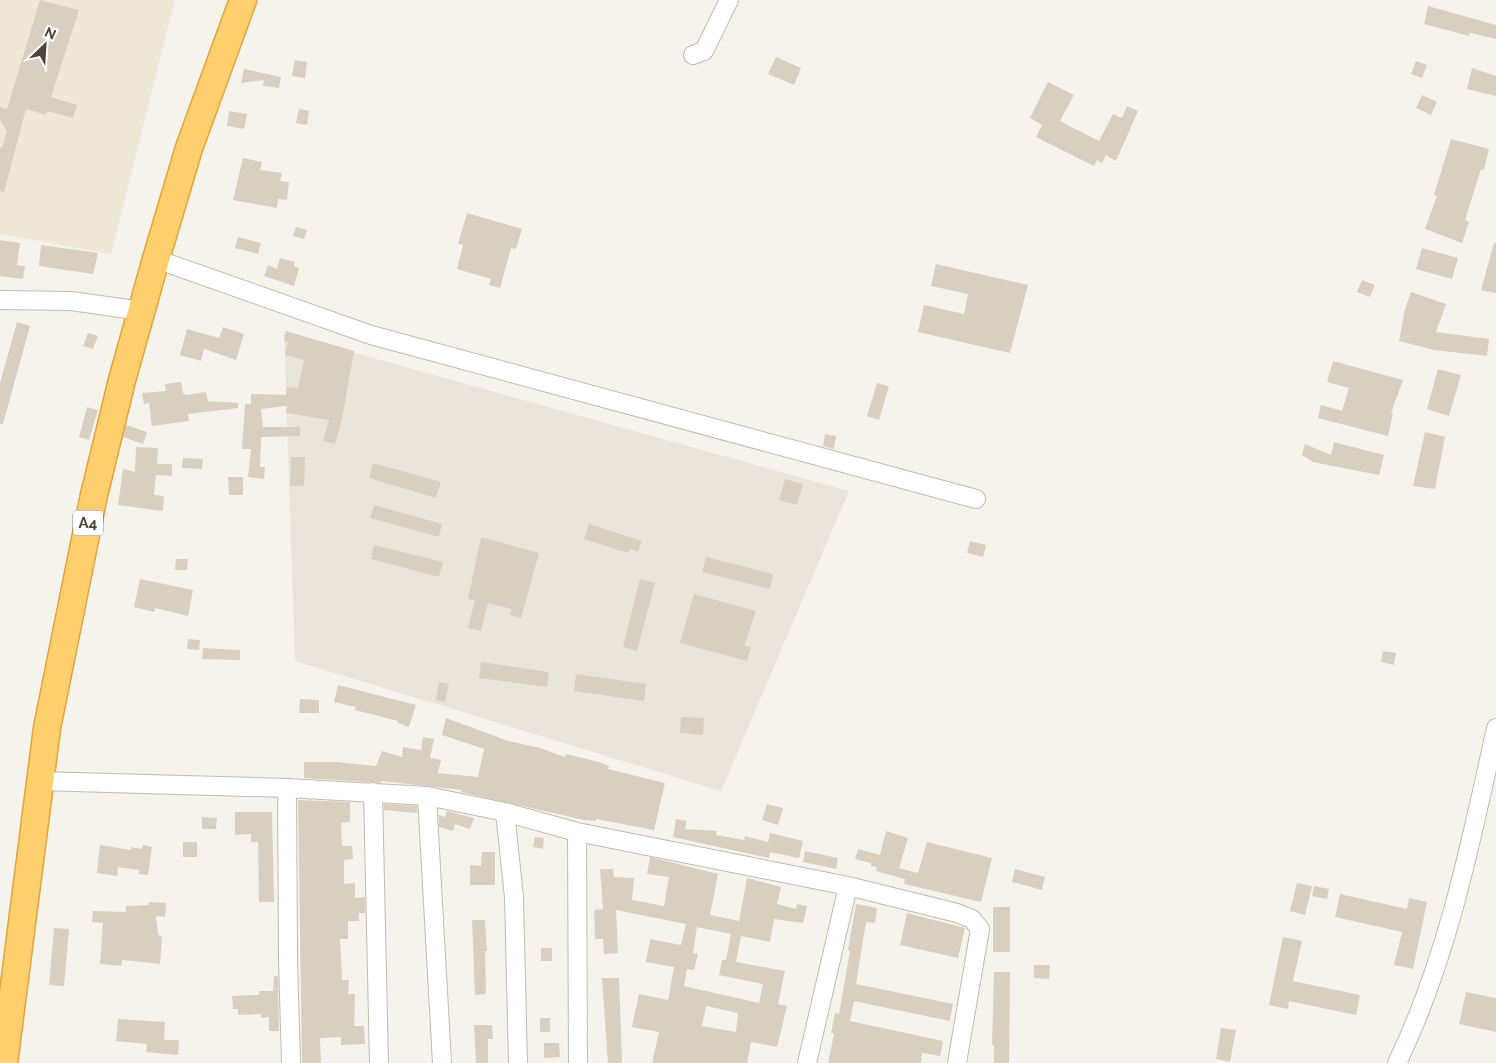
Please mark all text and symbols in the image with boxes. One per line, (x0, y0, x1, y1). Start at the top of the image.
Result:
north arrow (20, 20, 70, 70)
text: N (42, 24, 59, 43)
road number: A4 (73, 510, 103, 536)

